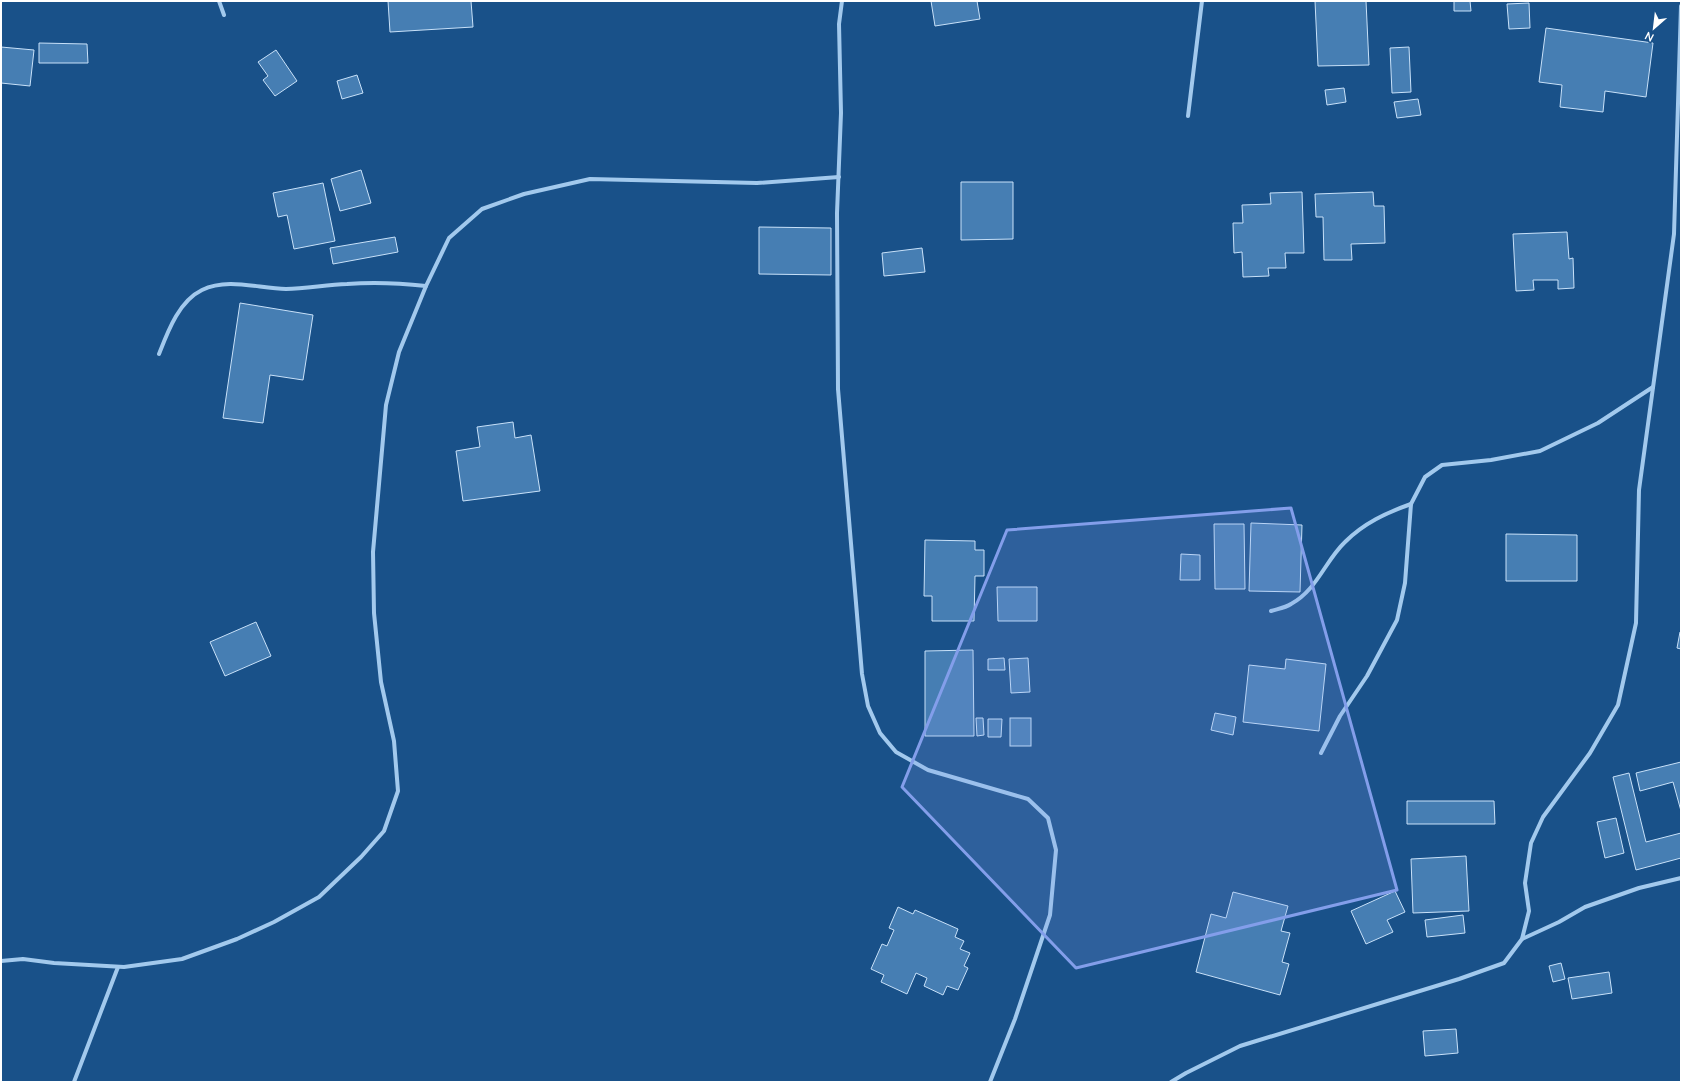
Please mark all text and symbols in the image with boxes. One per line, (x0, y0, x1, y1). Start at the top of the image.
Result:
north arrow (1634, 8, 1674, 48)
text: N (1642, 28, 1657, 45)

